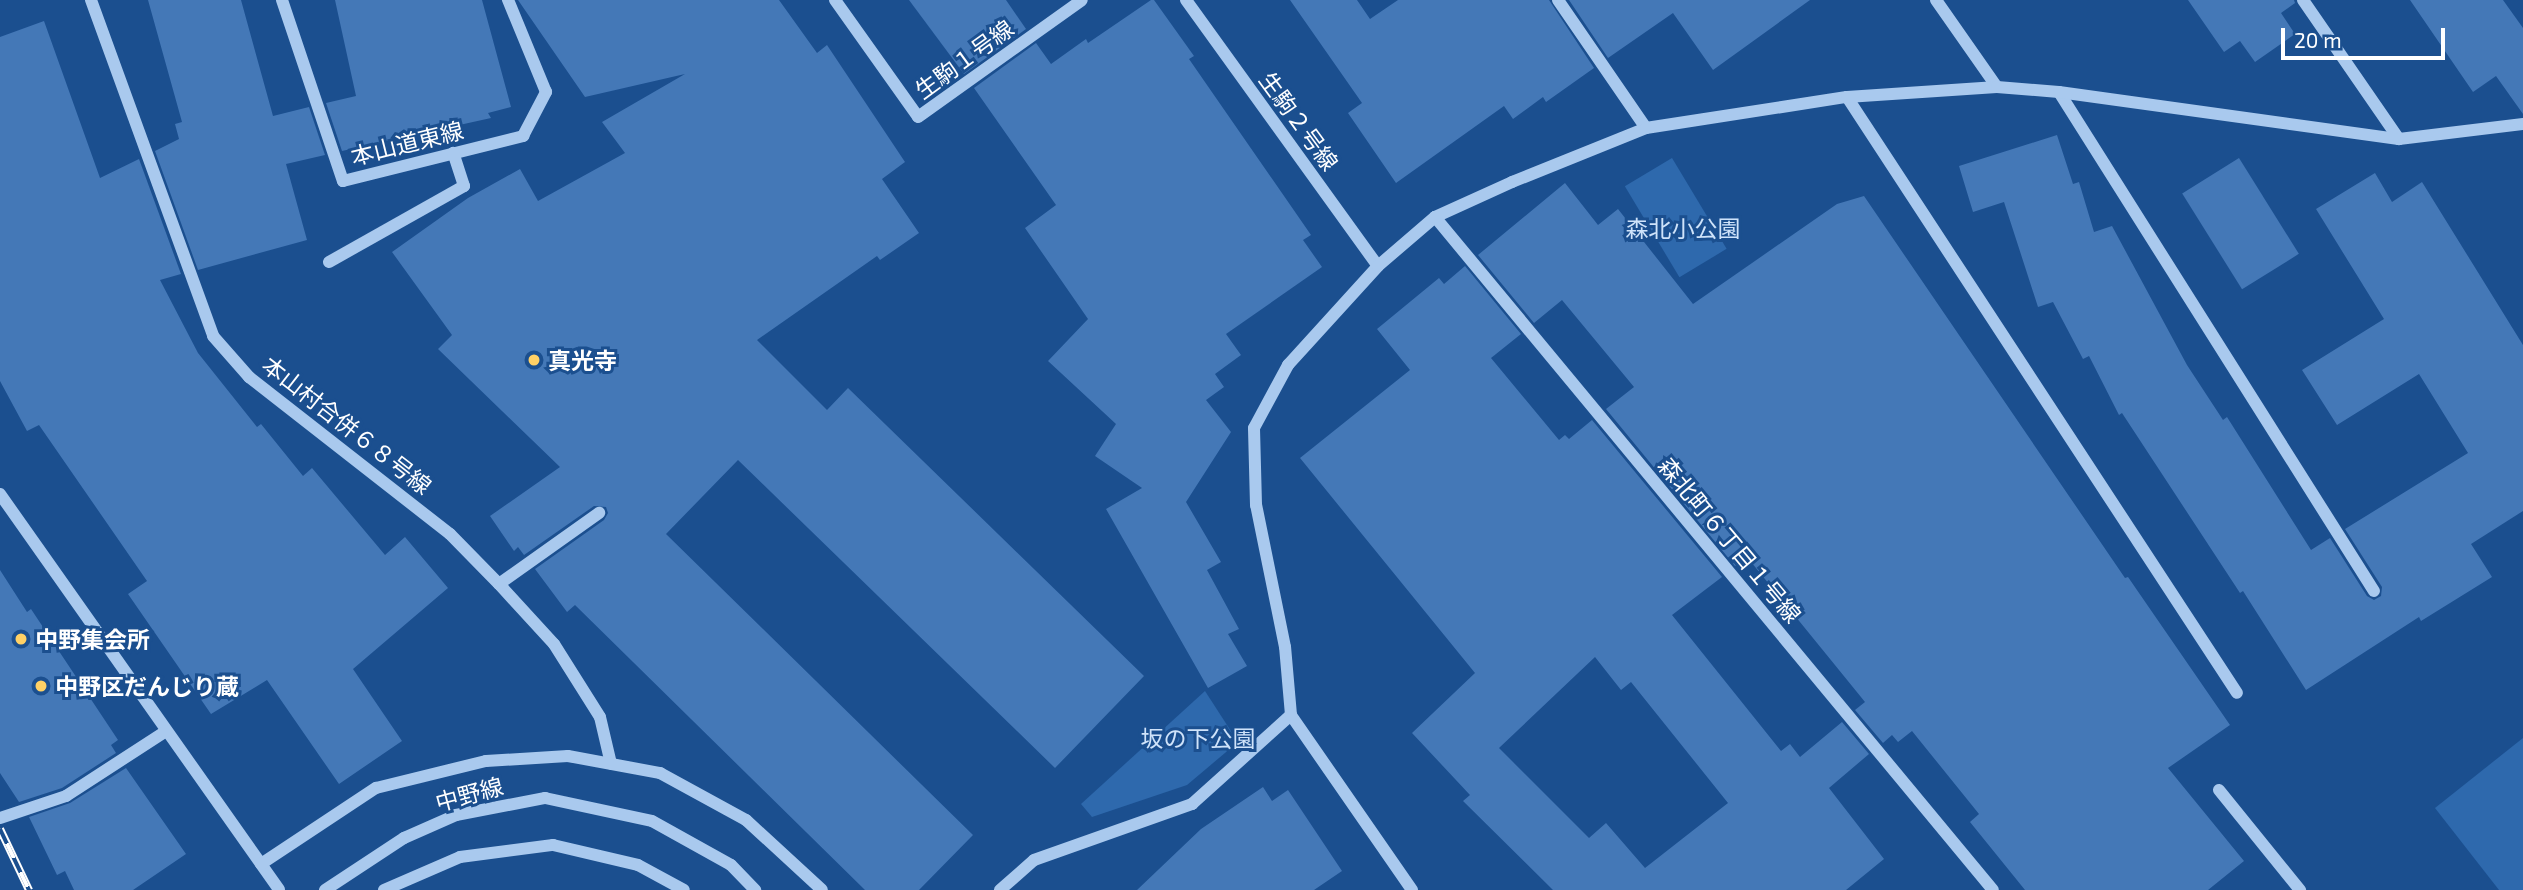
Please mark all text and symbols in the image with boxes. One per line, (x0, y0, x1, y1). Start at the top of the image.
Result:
street label: 生駒１号線 (909, 14, 1019, 104)
scale bar (2285, 14, 2450, 58)
text: 20 m (2294, 27, 2342, 52)
street label: 生駒２号線 (1254, 66, 1344, 176)
street label: 本山道東線 (348, 116, 466, 170)
park label: 森北小公園 (1626, 214, 1740, 242)
place label: 真光寺 (548, 346, 617, 374)
street label: 本山村合併６８号線 (257, 350, 437, 500)
marker: 真光寺 (526, 352, 542, 368)
street label: 森北町６丁目１号線 (1653, 452, 1807, 628)
place label: 中野集会所 (35, 625, 150, 653)
marker: 中野集会所 (13, 631, 29, 647)
place label: 中野区だんじり蔵 (55, 672, 239, 700)
marker: 中野区だんじり蔵 (33, 678, 49, 694)
park label: 坂の下公園 (1141, 724, 1255, 752)
street label: 中野線 (432, 772, 506, 816)

